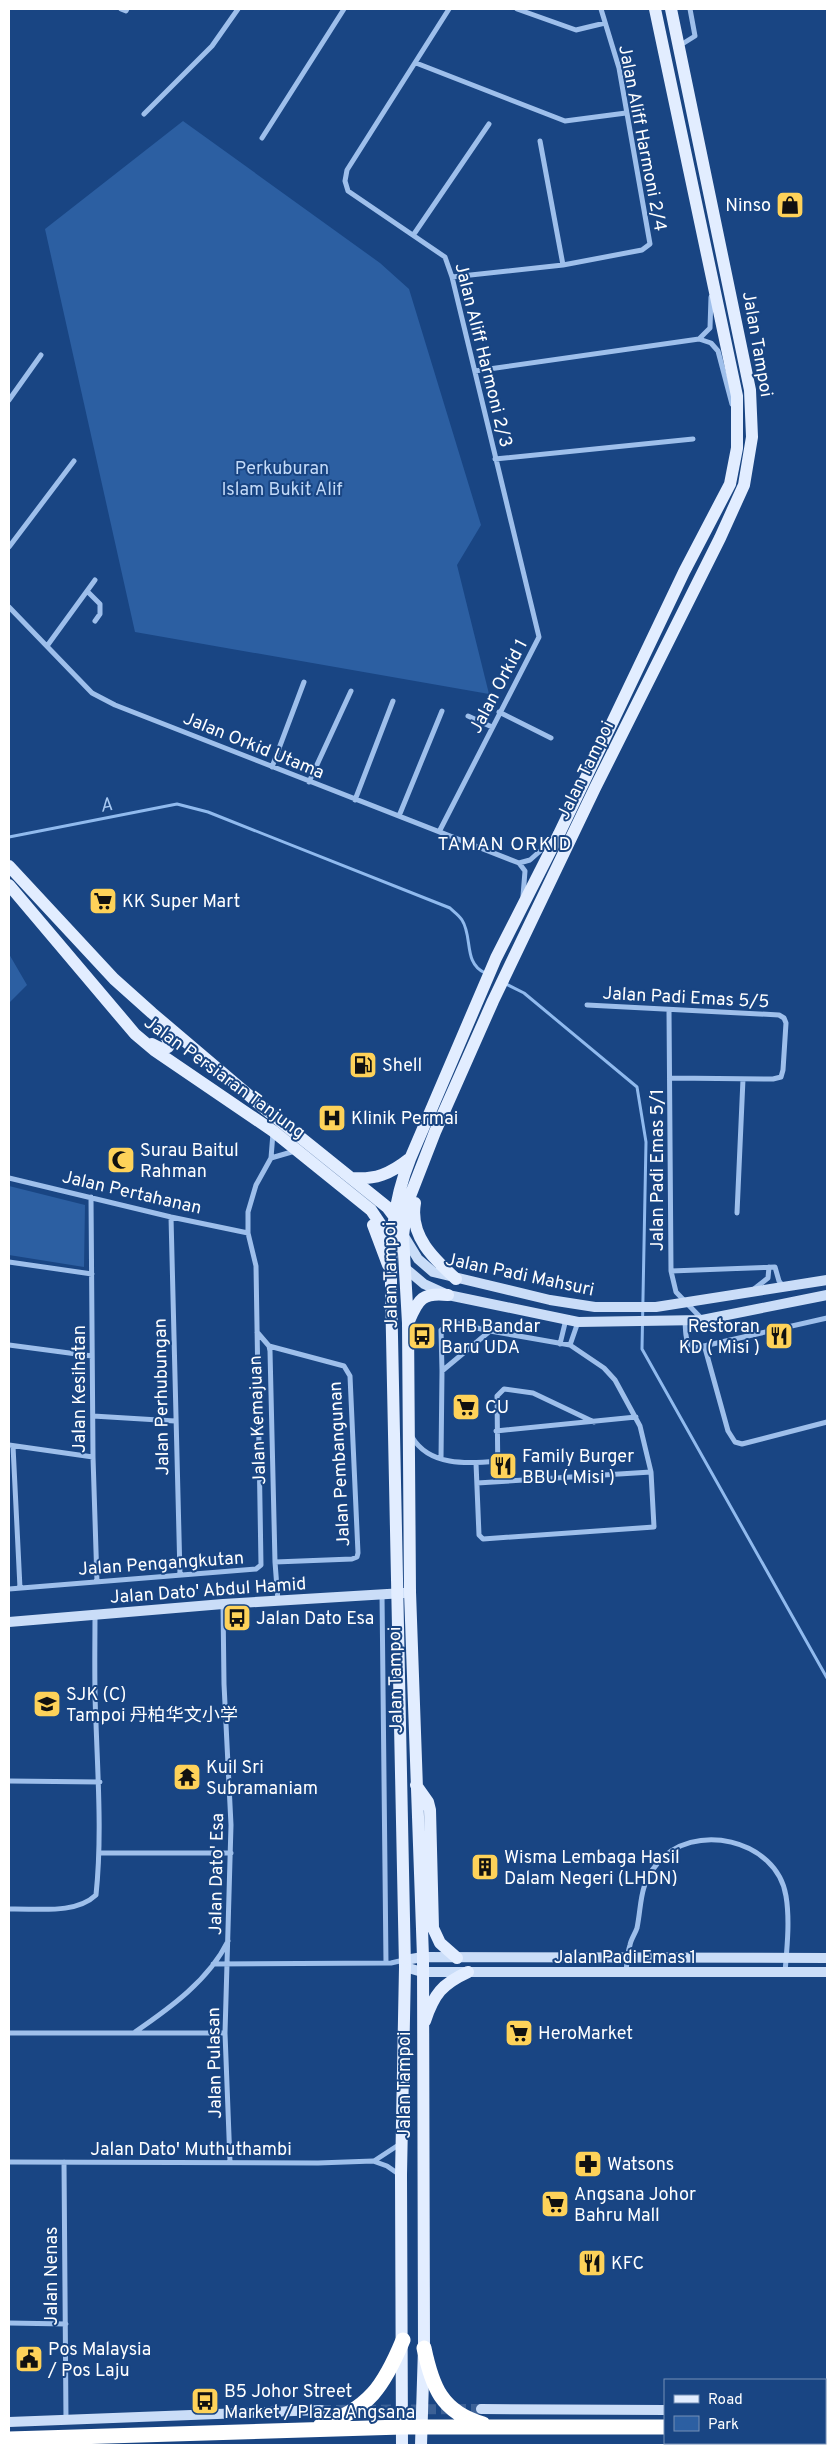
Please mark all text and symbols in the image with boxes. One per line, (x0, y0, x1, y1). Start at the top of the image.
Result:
street label: Jalan Aliff Harmoni 2/4 (612, 43, 671, 233)
shop icon: Ninso (775, 190, 805, 220)
place label: Ninso (725, 195, 771, 218)
street label: Jalan Aliff Harmoni 2/3 (449, 261, 517, 450)
street label: Jalan Tampoi (736, 290, 777, 399)
park label: Perkuburan Islam Bukit Alif (222, 458, 342, 502)
street label: Jalan Orkid 1 (465, 636, 534, 738)
street label: Jalan Orkid Utama (179, 708, 327, 785)
street label: Jalan Tampoi (553, 718, 620, 824)
water label: A (98, 793, 115, 819)
district label: TAMAN ORKID (438, 833, 572, 857)
supermarket icon: KK Super Mart (88, 886, 118, 916)
place label: KK Super Mart (122, 891, 240, 914)
street label: Jalan Padi Emas 5/5 (602, 983, 770, 1014)
street label: Jalan Persiaran Tanjung (139, 1012, 309, 1145)
fuel station icon: Shell (348, 1050, 378, 1080)
place label: Shell (382, 1055, 422, 1078)
street label: Jalan Padi Emas 5/1 (647, 1089, 670, 1251)
hospital icon: Klinik Permai (317, 1103, 347, 1133)
place label: Klinik Permai (351, 1108, 458, 1131)
place label: Surau Baitul Rahman (140, 1140, 239, 1184)
mosque icon: Surau Baitul Rahman (106, 1145, 136, 1175)
street label: Jalan Pertahanan (60, 1166, 204, 1221)
street label: Jalan Tampoi (379, 1221, 404, 1329)
street label: Jalan Padi Mahsuri (443, 1248, 596, 1302)
place label: RHB Bandar Baru UDA (441, 1316, 540, 1360)
place label: Restoran KD ( Misi ) (679, 1316, 760, 1360)
street label: Jalan Perhubungan (150, 1318, 175, 1476)
bus stop icon: RHB Bandar Baru UDA (407, 1321, 437, 1351)
restaurant icon: Restoran KD ( Misi ) (764, 1321, 794, 1351)
street label: Jalan Kesihatan (69, 1325, 92, 1453)
street label: Jalan Kemajuan (245, 1355, 272, 1485)
street label: Jalan Pembangunan (325, 1381, 356, 1547)
supermarket icon: CU (451, 1392, 481, 1422)
place label: CU (485, 1397, 509, 1420)
place label: Family Burger BBU ( Misi ) (522, 1446, 634, 1490)
restaurant icon: Family Burger BBU ( Misi ) (488, 1451, 518, 1481)
street label: Jalan Pengangkutan (77, 1547, 245, 1582)
street label: Jalan Dato' Abdul Hamid (109, 1573, 307, 1610)
bus stop icon: Jalan Dato Esa (222, 1603, 252, 1633)
place label: Jalan Dato Esa (256, 1608, 374, 1631)
street label: Jalan Tampoi (384, 1626, 409, 1734)
place label: SJK (C) Tampoi 丹柏华文小学 (66, 1684, 238, 1728)
school or university icon: SJK (C) Tampoi 丹柏华文小学 (32, 1689, 62, 1719)
place label: Kuil Sri Subramaniam (206, 1757, 318, 1801)
temple icon: Kuil Sri Subramaniam (172, 1762, 202, 1792)
street label: Jalan Dato' Esa (205, 1813, 230, 1935)
place label: Wisma Lembaga Hasil Dalam Negeri (LHDN) (504, 1847, 680, 1891)
building icon: Wisma Lembaga Hasil Dalam Negeri (LHDN) (470, 1852, 500, 1882)
street label: Jalan Padi Emas 1 (554, 1947, 696, 1970)
street label: Jalan Pulasan (203, 2007, 228, 2119)
supermarket icon: HeroMarket (504, 2018, 534, 2048)
place label: HeroMarket (538, 2023, 633, 2046)
street label: Jalan Tampoi (394, 2032, 417, 2138)
street label: Jalan Dato' Muthuthambi (90, 2139, 292, 2162)
pharmacy icon: Watsons (573, 2149, 603, 2179)
place label: Watsons (607, 2154, 674, 2177)
place label: Angsana Johor Bahru Mall (574, 2184, 696, 2228)
supermarket icon: Angsana Johor Bahru Mall (540, 2189, 570, 2219)
street label: Jalan Nenas (41, 2227, 64, 2325)
restaurant icon: KFC (577, 2248, 607, 2278)
place label: KFC (611, 2253, 644, 2276)
place label: Pos Malaysia / Pos Laju (47, 2339, 151, 2383)
public building icon: Pos Malaysia / Pos Laju (14, 2344, 44, 2374)
legend (664, 2379, 826, 2444)
place label: B5 Johor Street Market / Plaza Angsana (224, 2381, 415, 2425)
bus stop icon: B5 Johor Street Market / Plaza Angsana (190, 2386, 220, 2416)
text: Road (708, 2391, 743, 2410)
text: Park (708, 2416, 739, 2435)

